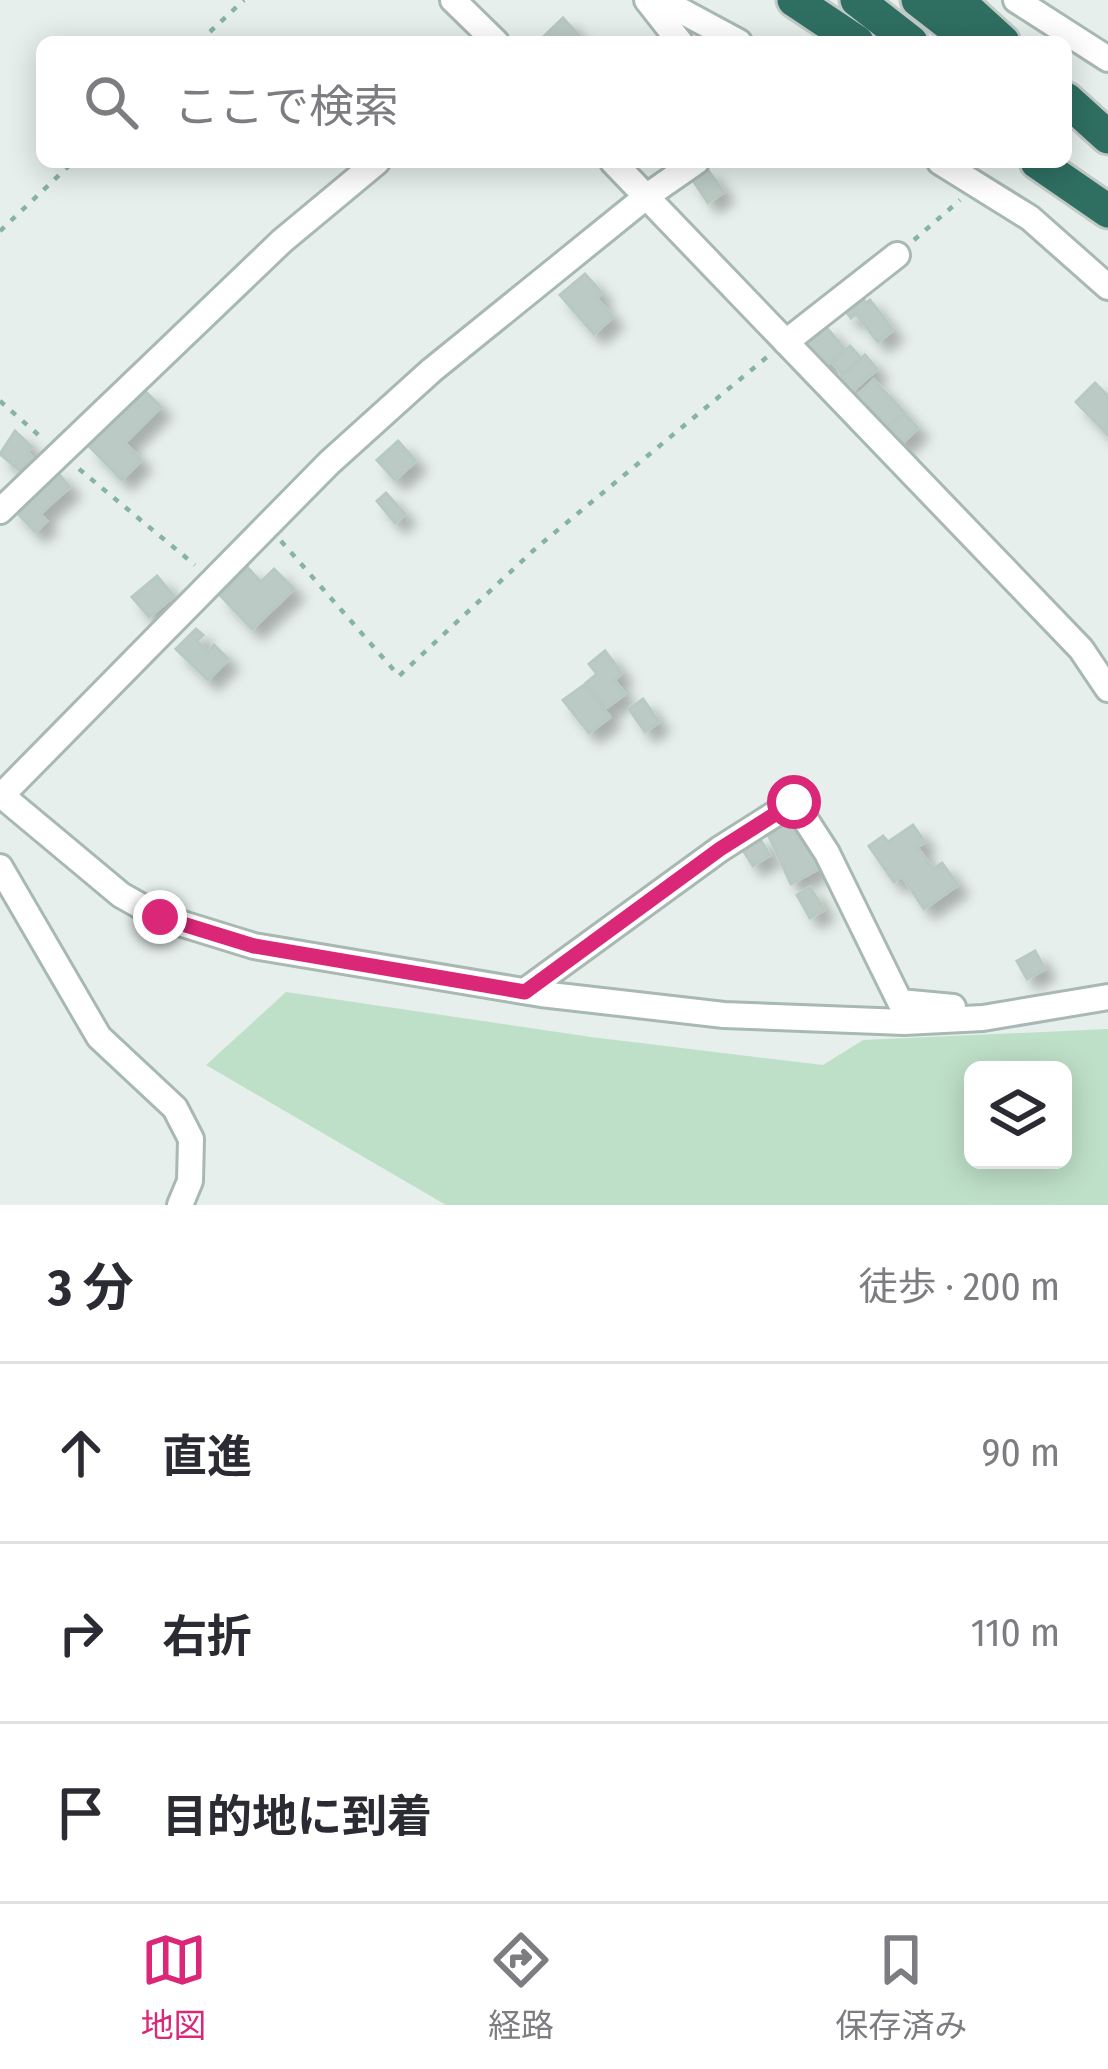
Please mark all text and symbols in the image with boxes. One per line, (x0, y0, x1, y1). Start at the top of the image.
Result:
search box (36, 36, 1072, 168)
icon: search (78, 69, 144, 135)
text: ここで検索 (174, 80, 399, 134)
route start (767, 775, 821, 829)
route end (133, 890, 187, 944)
map controls (964, 1061, 1072, 1169)
button: layers (964, 1061, 1072, 1169)
text: 3 分 (48, 1257, 134, 1319)
text: 徒歩 · 200 m (858, 1264, 1060, 1310)
icon: ahead (48, 1420, 114, 1486)
text: 直進 (162, 1430, 252, 1484)
text: 90 m (982, 1430, 1060, 1476)
icon: right (48, 1600, 114, 1666)
text: 右折 (162, 1610, 252, 1664)
text: 110 m (971, 1610, 1060, 1656)
icon: arrive (48, 1780, 114, 1846)
text: 目的地に到着 (162, 1790, 432, 1844)
tab: 地図 (141, 1927, 207, 2047)
tab: 経路 (488, 1927, 554, 2047)
tab: 保存済み (835, 1927, 967, 2047)

